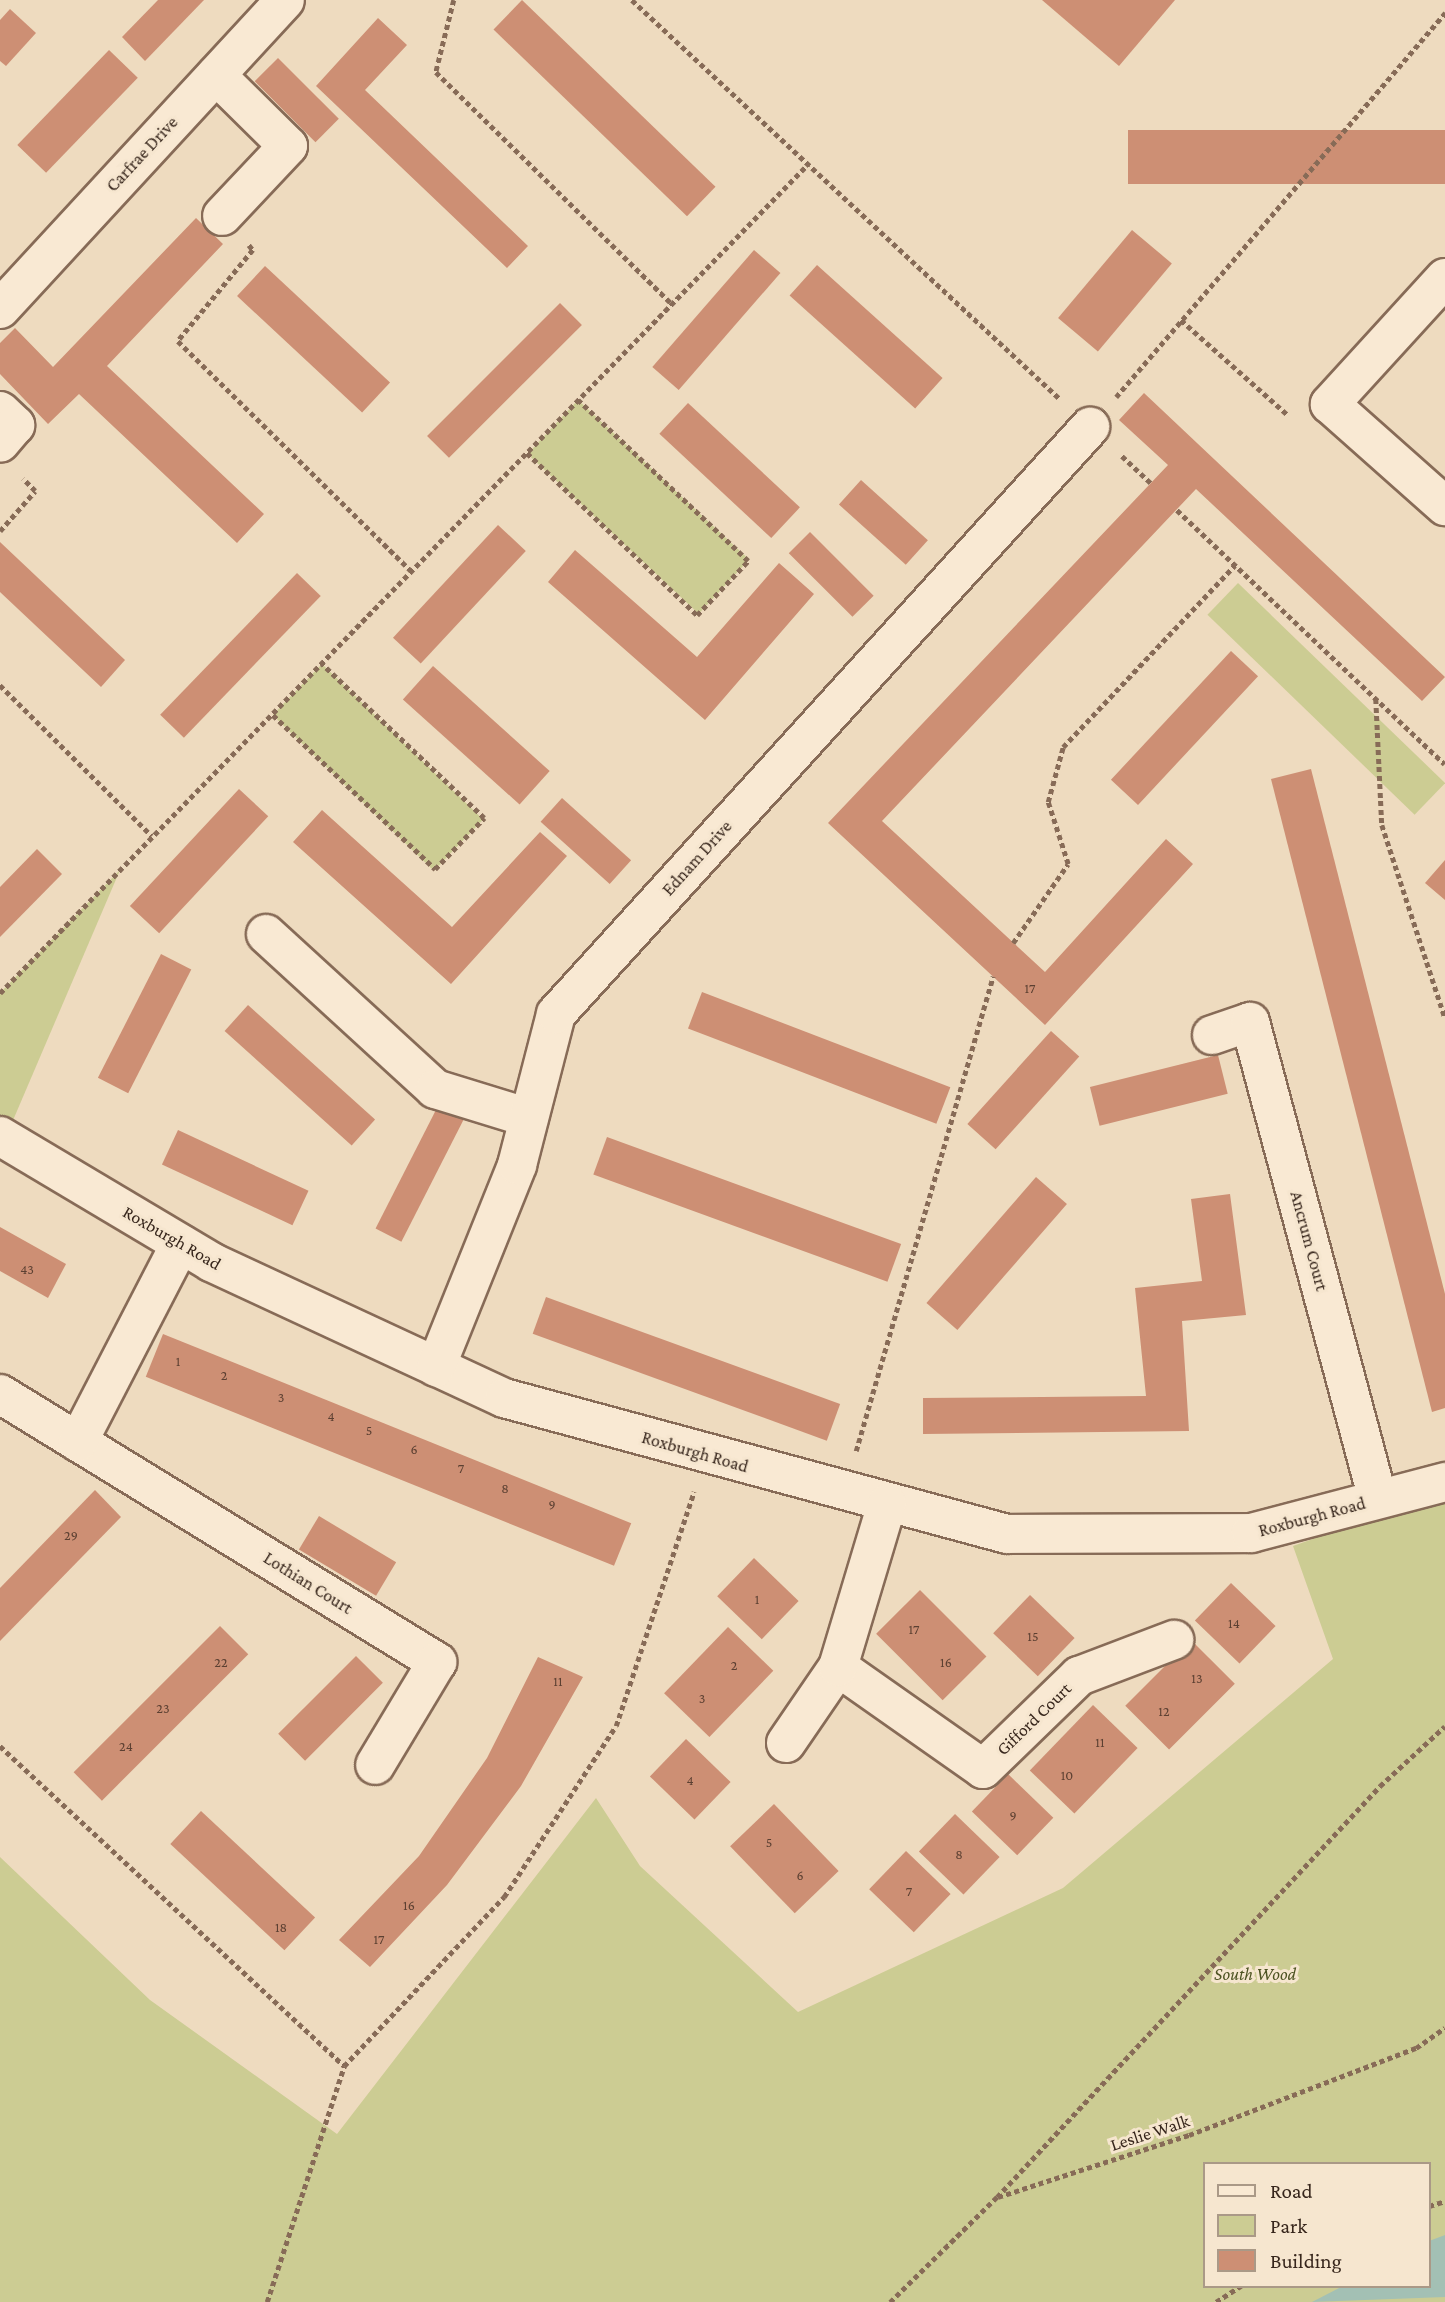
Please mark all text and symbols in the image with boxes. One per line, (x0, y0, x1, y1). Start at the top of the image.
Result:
street label: Carfrae Drive (102, 112, 182, 196)
street label: Ednam Drive (657, 816, 737, 900)
house number: 17 (1024, 980, 1036, 996)
street label: Ancrum Court (1285, 1189, 1333, 1293)
street label: Roxburgh Road (119, 1201, 225, 1275)
house number: 43 (20, 1261, 34, 1277)
house number: 1 (176, 1353, 180, 1369)
house number: 2 (221, 1367, 227, 1383)
house number: 3 (278, 1389, 284, 1405)
house number: 4 (327, 1408, 335, 1424)
house number: 5 (366, 1422, 372, 1438)
street label: Roxburgh Road (639, 1426, 751, 1478)
house number: 6 (410, 1441, 418, 1457)
house number: 7 (458, 1460, 464, 1476)
house number: 8 (501, 1480, 509, 1496)
street label: Roxburgh Road (1256, 1492, 1368, 1542)
house number: 9 (548, 1496, 556, 1512)
house number: 29 (64, 1527, 78, 1543)
street label: Lothian Court (259, 1547, 357, 1619)
house number: 1 (755, 1591, 759, 1607)
house number: 14 (1228, 1615, 1240, 1631)
house number: 17 (908, 1621, 920, 1637)
house number: 15 (1027, 1628, 1039, 1644)
house number: 22 (214, 1654, 228, 1670)
house number: 16 (940, 1654, 952, 1670)
house number: 2 (731, 1657, 737, 1673)
house number: 13 (1191, 1670, 1203, 1686)
house number: 11 (553, 1673, 563, 1689)
street label: Gifford Court (992, 1678, 1076, 1760)
house number: 3 (699, 1690, 705, 1706)
house number: 23 (156, 1700, 170, 1716)
house number: 12 (1158, 1703, 1170, 1719)
house number: 11 (1095, 1734, 1105, 1750)
house number: 24 (119, 1738, 133, 1754)
house number: 10 (1061, 1767, 1073, 1783)
house number: 4 (686, 1772, 694, 1788)
house number: 9 (1009, 1807, 1017, 1823)
house number: 5 (766, 1834, 772, 1850)
house number: 8 (955, 1846, 963, 1862)
house number: 6 (796, 1867, 804, 1883)
house number: 7 (906, 1883, 912, 1899)
house number: 16 (403, 1897, 415, 1913)
house number: 18 (275, 1919, 287, 1935)
house number: 17 (373, 1931, 385, 1947)
park label: South Wood (1214, 1963, 1296, 1985)
street label: Leslie Walk (1108, 2110, 1192, 2156)
legend (1204, 2162, 1431, 2288)
text: Road (1270, 2179, 1313, 2203)
text: Park (1270, 2214, 1307, 2238)
text: Building (1270, 2249, 1342, 2273)

